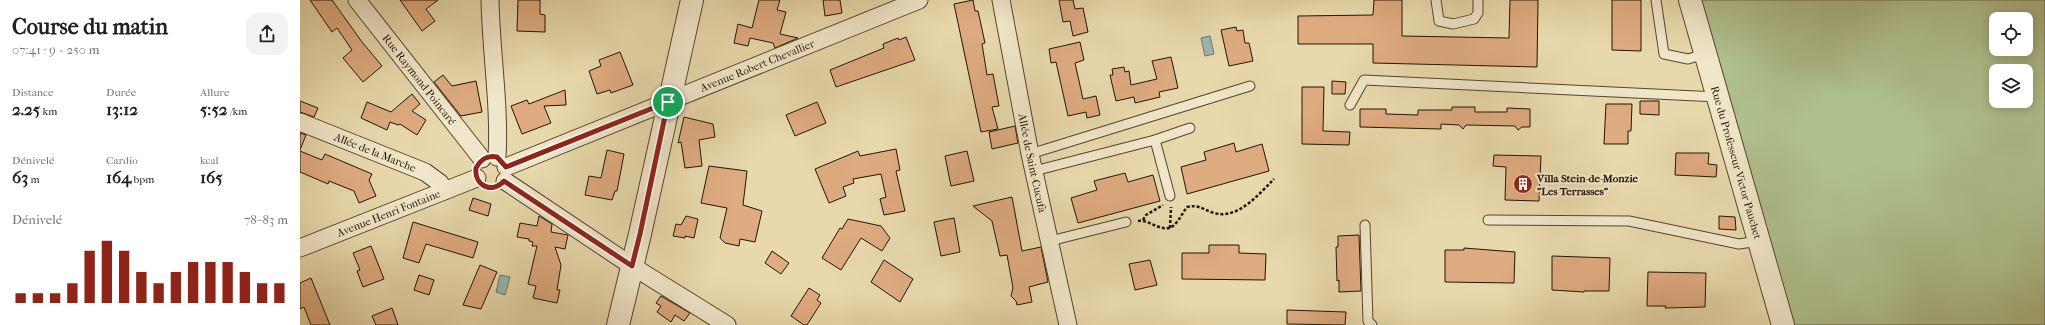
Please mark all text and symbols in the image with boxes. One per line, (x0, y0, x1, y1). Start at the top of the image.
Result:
map controls (1989, 12, 2033, 108)
button: locate (1989, 12, 2033, 56)
button: share (246, 13, 288, 55)
text: Course du matin (12, 14, 168, 40)
street label: Rue Raymond Poincaré (380, 32, 459, 128)
street label: Avenue Robert Chevallier (697, 36, 817, 95)
text: 07:41 · 9 × 250 m (12, 42, 100, 57)
button: layers (1989, 64, 2033, 108)
street label: Rue du Professeur Victor Pauchet (1708, 84, 1765, 241)
pin (651, 85, 685, 119)
text: Distance (12, 86, 53, 99)
text: Durée (106, 86, 136, 99)
text: Allure (200, 86, 229, 99)
icon: arrive (657, 91, 679, 113)
text: 2.25 (12, 99, 40, 119)
text: 13:12 (106, 99, 138, 119)
text: 5:52 (200, 99, 228, 119)
text: km (40, 105, 57, 118)
text: /km (228, 105, 247, 118)
street label: Allée de Saint-Cucufa (1016, 111, 1049, 215)
street label: Allée de la Marche (331, 130, 418, 174)
text: Dénivelé (12, 154, 54, 167)
text: Cardio (106, 154, 138, 167)
text: kcal (200, 154, 219, 167)
text: 63 (12, 167, 28, 187)
text: 164 (106, 167, 131, 187)
text: 165 (200, 167, 223, 187)
place label: Villa Stein-de-Monzie "Les Terrasses" (1536, 172, 1639, 198)
text: m (28, 173, 40, 186)
text: bpm (131, 173, 154, 186)
building icon: Villa Stein-de-Monzie "Les Terrasses" (1512, 173, 1534, 195)
street label: Avenue Henri Fontaine (334, 187, 443, 240)
text: Dénivelé (12, 212, 62, 227)
text: 78–83 m (244, 212, 288, 227)

